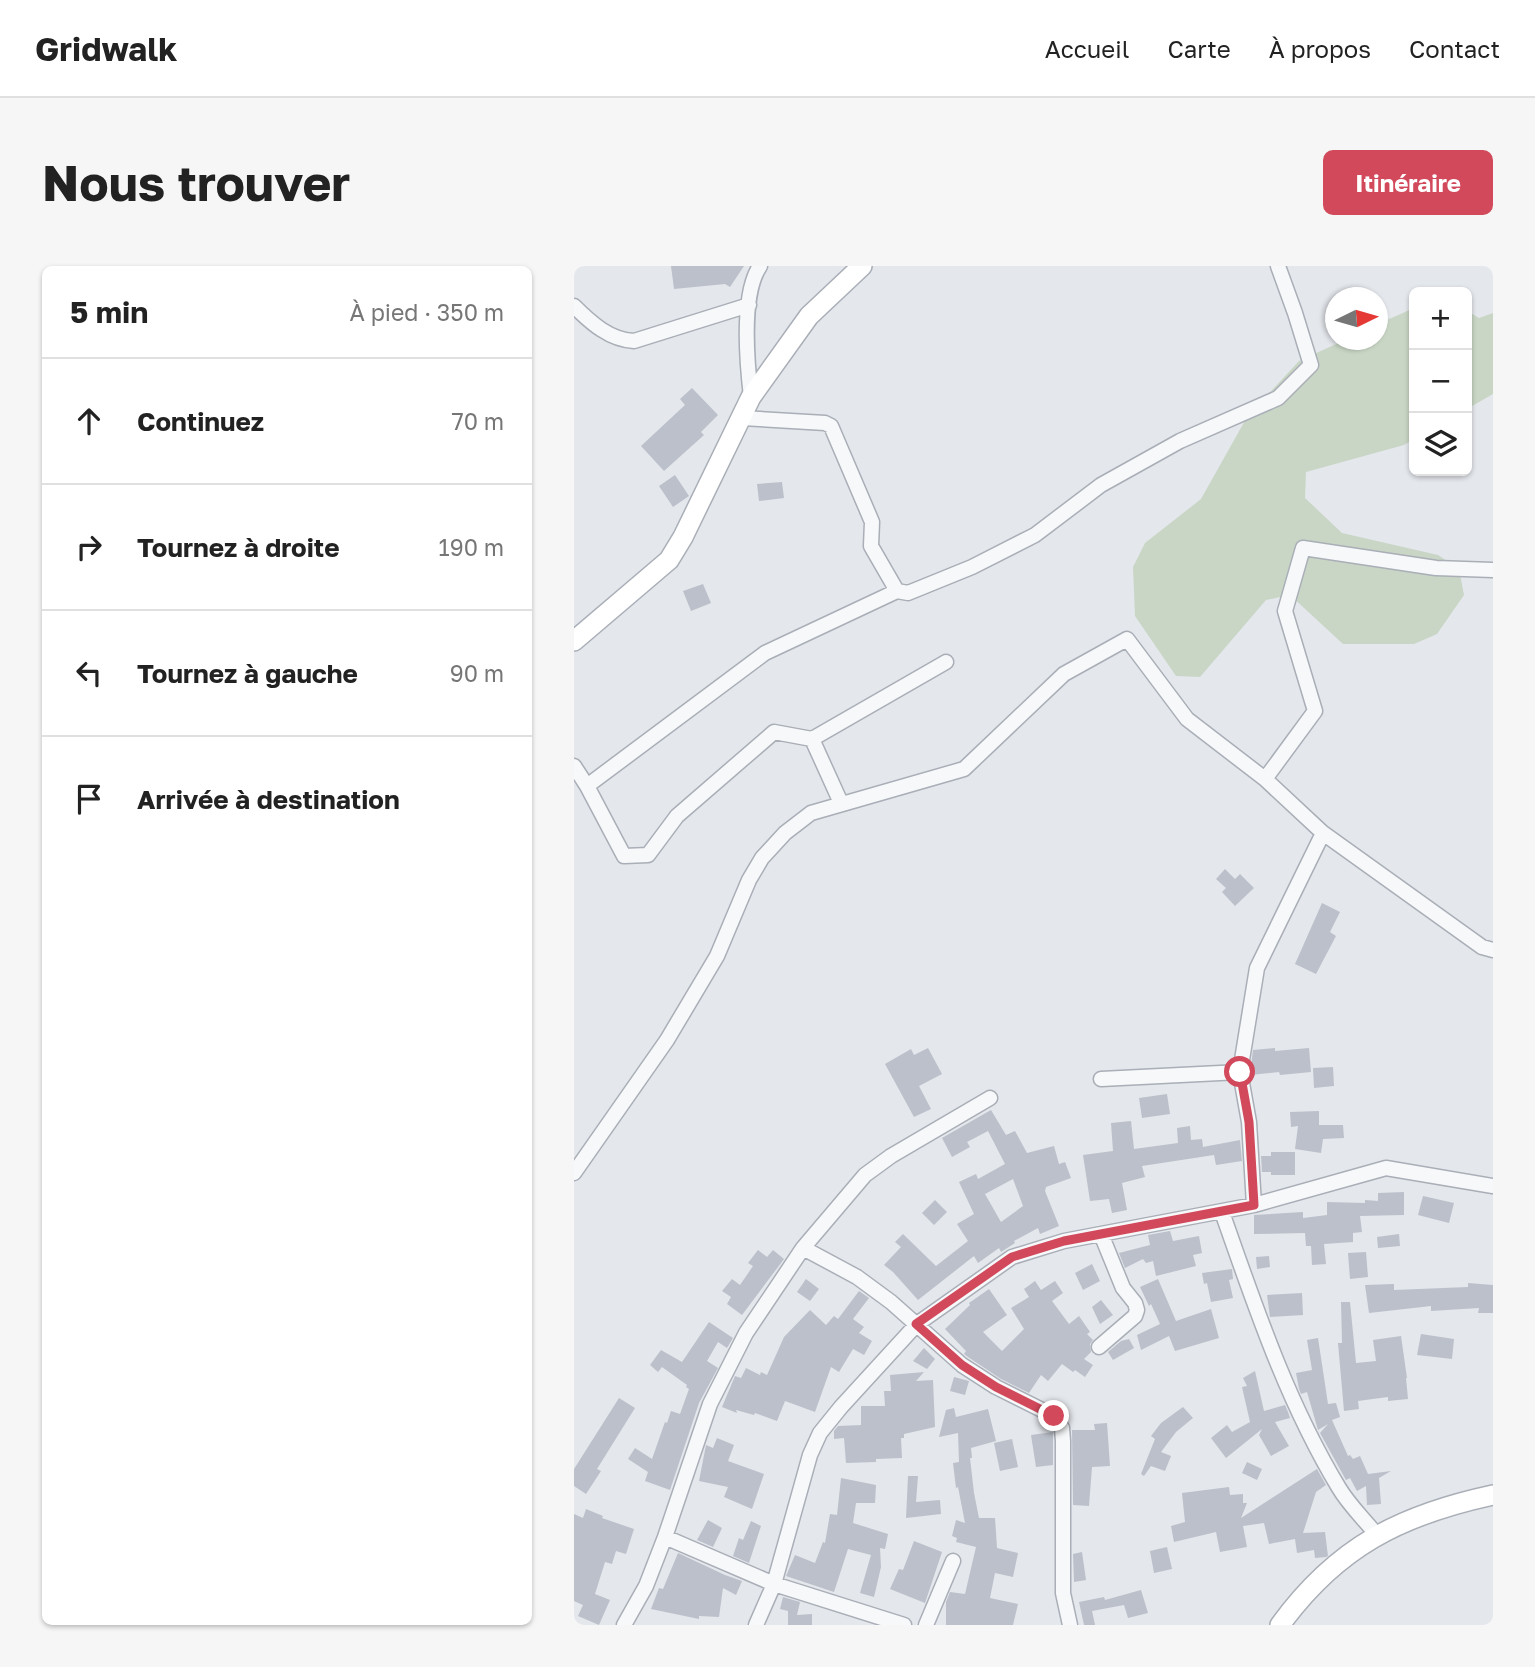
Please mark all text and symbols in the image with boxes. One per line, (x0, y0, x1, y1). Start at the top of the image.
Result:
text: Gridwalk (35, 29, 177, 68)
text: Accueil (1045, 34, 1129, 63)
text: Carte (1167, 34, 1231, 63)
text: À propos (1269, 34, 1371, 63)
text: Contact (1409, 34, 1500, 63)
button: Itinéraire (1323, 150, 1493, 215)
text: Nous trouver (42, 153, 350, 212)
north arrow (1325, 287, 1388, 350)
map controls (1409, 287, 1472, 476)
button: + (1409, 287, 1472, 350)
text: 5 min (70, 294, 148, 330)
text: À pied · 350 m (349, 298, 504, 326)
button: − (1409, 350, 1472, 413)
icon: ahead (70, 402, 108, 440)
text: Continuez (137, 406, 264, 437)
text: 70 m (451, 407, 504, 435)
button: layers (1409, 413, 1472, 476)
icon: right (70, 528, 108, 566)
text: Tournez à droite (137, 532, 340, 563)
text: 190 m (439, 533, 504, 561)
icon: left (70, 654, 108, 692)
text: Tournez à gauche (137, 658, 358, 689)
text: 90 m (450, 659, 504, 687)
icon: arrive (70, 780, 108, 818)
text: Arrivée à destination (137, 784, 400, 815)
route start (1224, 1056, 1255, 1087)
route end (1038, 1400, 1069, 1431)

